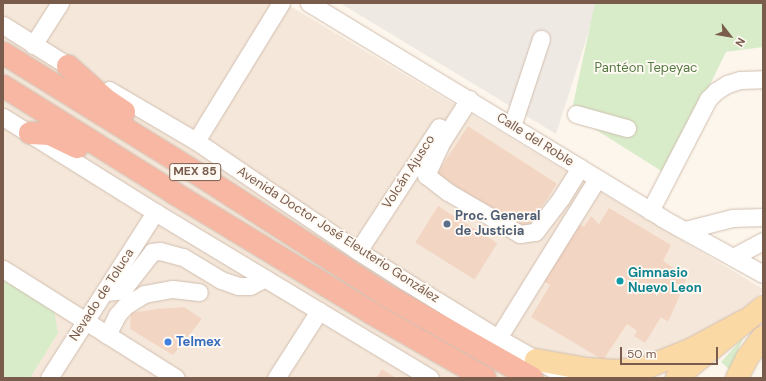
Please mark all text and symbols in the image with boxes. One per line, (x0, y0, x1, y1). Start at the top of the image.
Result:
north arrow (710, 16, 750, 56)
text: N (732, 35, 748, 49)
park label: Pantéon Tepeyac (595, 60, 697, 76)
street label: Calle del Roble (493, 110, 577, 170)
street label: Volcán Ajusco (379, 132, 439, 212)
road number: MEX 85 (169, 162, 221, 182)
street label: Avenida Doctor José Eleuterio González (234, 164, 442, 306)
place label: Proc. General de Justicia (455, 209, 541, 240)
marker: Proc. General de Justicia (442, 219, 452, 229)
street label: Nevado de Toluca (66, 246, 138, 344)
place label: Gimnasio Nuevo Leon (628, 266, 702, 297)
marker: Gimnasio Nuevo Leon (615, 276, 625, 286)
place label: Telmex (176, 334, 221, 350)
marker: Telmex (163, 337, 173, 347)
scale bar (622, 339, 720, 365)
text: 50 m (627, 346, 656, 362)

